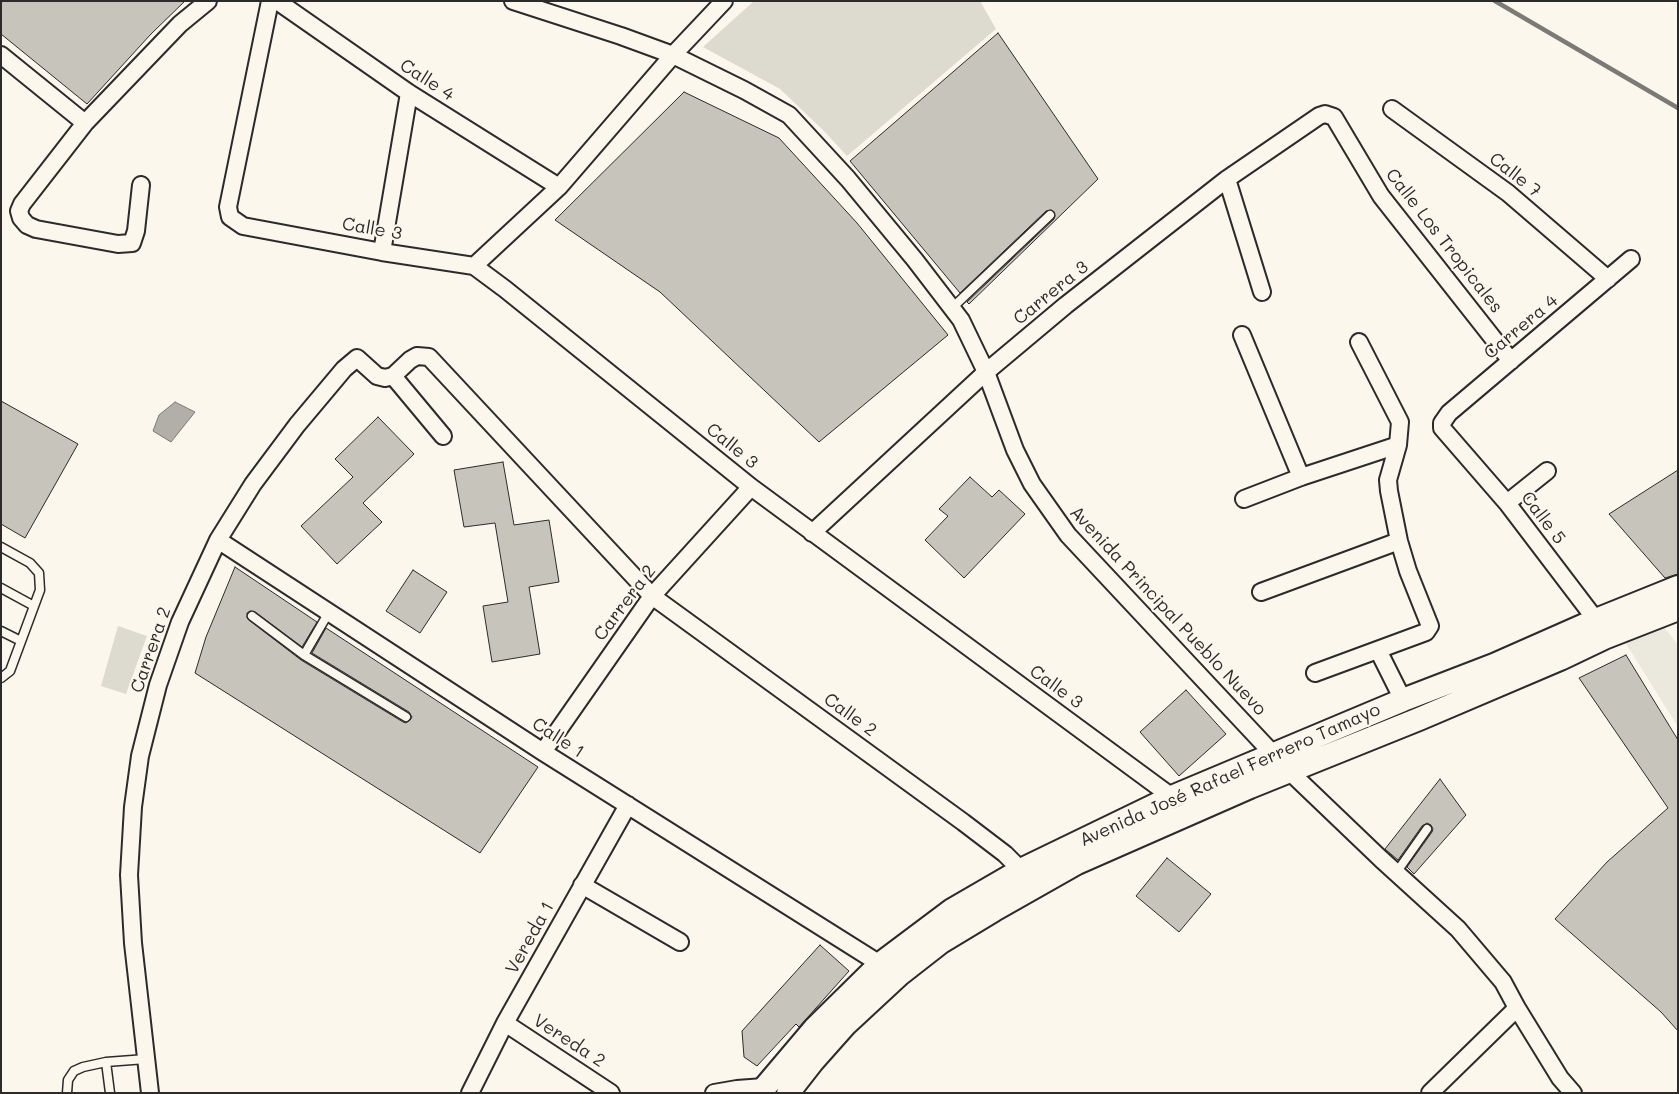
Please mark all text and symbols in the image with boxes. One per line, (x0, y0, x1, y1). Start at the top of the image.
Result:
street label: Calle 4 (396, 54, 458, 106)
street label: Calle 7 (1485, 148, 1545, 202)
street label: Calle Los Tropicales (1381, 165, 1507, 317)
street label: Calle 3 (340, 213, 404, 245)
street label: Carrera 3 (1009, 256, 1093, 330)
street label: Carrera 4 (1480, 290, 1562, 364)
street label: Calle 3 (702, 419, 762, 473)
street label: Calle 5 (1516, 487, 1570, 549)
street label: Avenida Principal Pueblo Nuevo (1065, 502, 1271, 720)
street label: Carrera 2 (589, 561, 661, 645)
street label: Carrera 2 (126, 604, 176, 696)
street label: Calle 3 (1025, 660, 1087, 714)
street label: Calle 2 (819, 689, 881, 741)
street label: Avenida José Rafael Ferrero Tamayo (1076, 699, 1384, 851)
street label: Calle 1 (528, 713, 588, 763)
street label: Vereda 1 (501, 898, 559, 978)
street label: Vereda 2 (529, 1010, 609, 1072)

